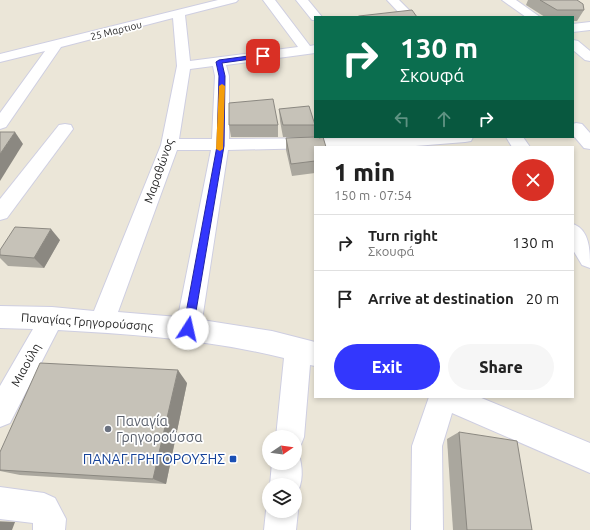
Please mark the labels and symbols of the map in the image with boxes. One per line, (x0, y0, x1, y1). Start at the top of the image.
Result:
street label: 25 Μαρτιου (89, 19, 143, 42)
pin (246, 39, 280, 73)
street label: Μαραθώνος (141, 136, 177, 205)
position arrow (167, 308, 209, 350)
street label: Παναγίας Γρηγορούσσης (21, 310, 154, 334)
street label: Μιαούλη (8, 341, 43, 389)
place label: Παναγία Γρηγορούσσα (116, 413, 203, 445)
marker: Παναγία Γρηγορούσσα (103, 424, 113, 434)
north arrow (262, 430, 302, 470)
place label: ΠΑΝΑΓ.ΓΡΗΓΟΡΟΥΣΗΣ (83, 451, 225, 467)
marker: ΠΑΝΑΓ.ΓΡΗΓΟΡΟΥΣΗΣ (228, 454, 238, 464)

